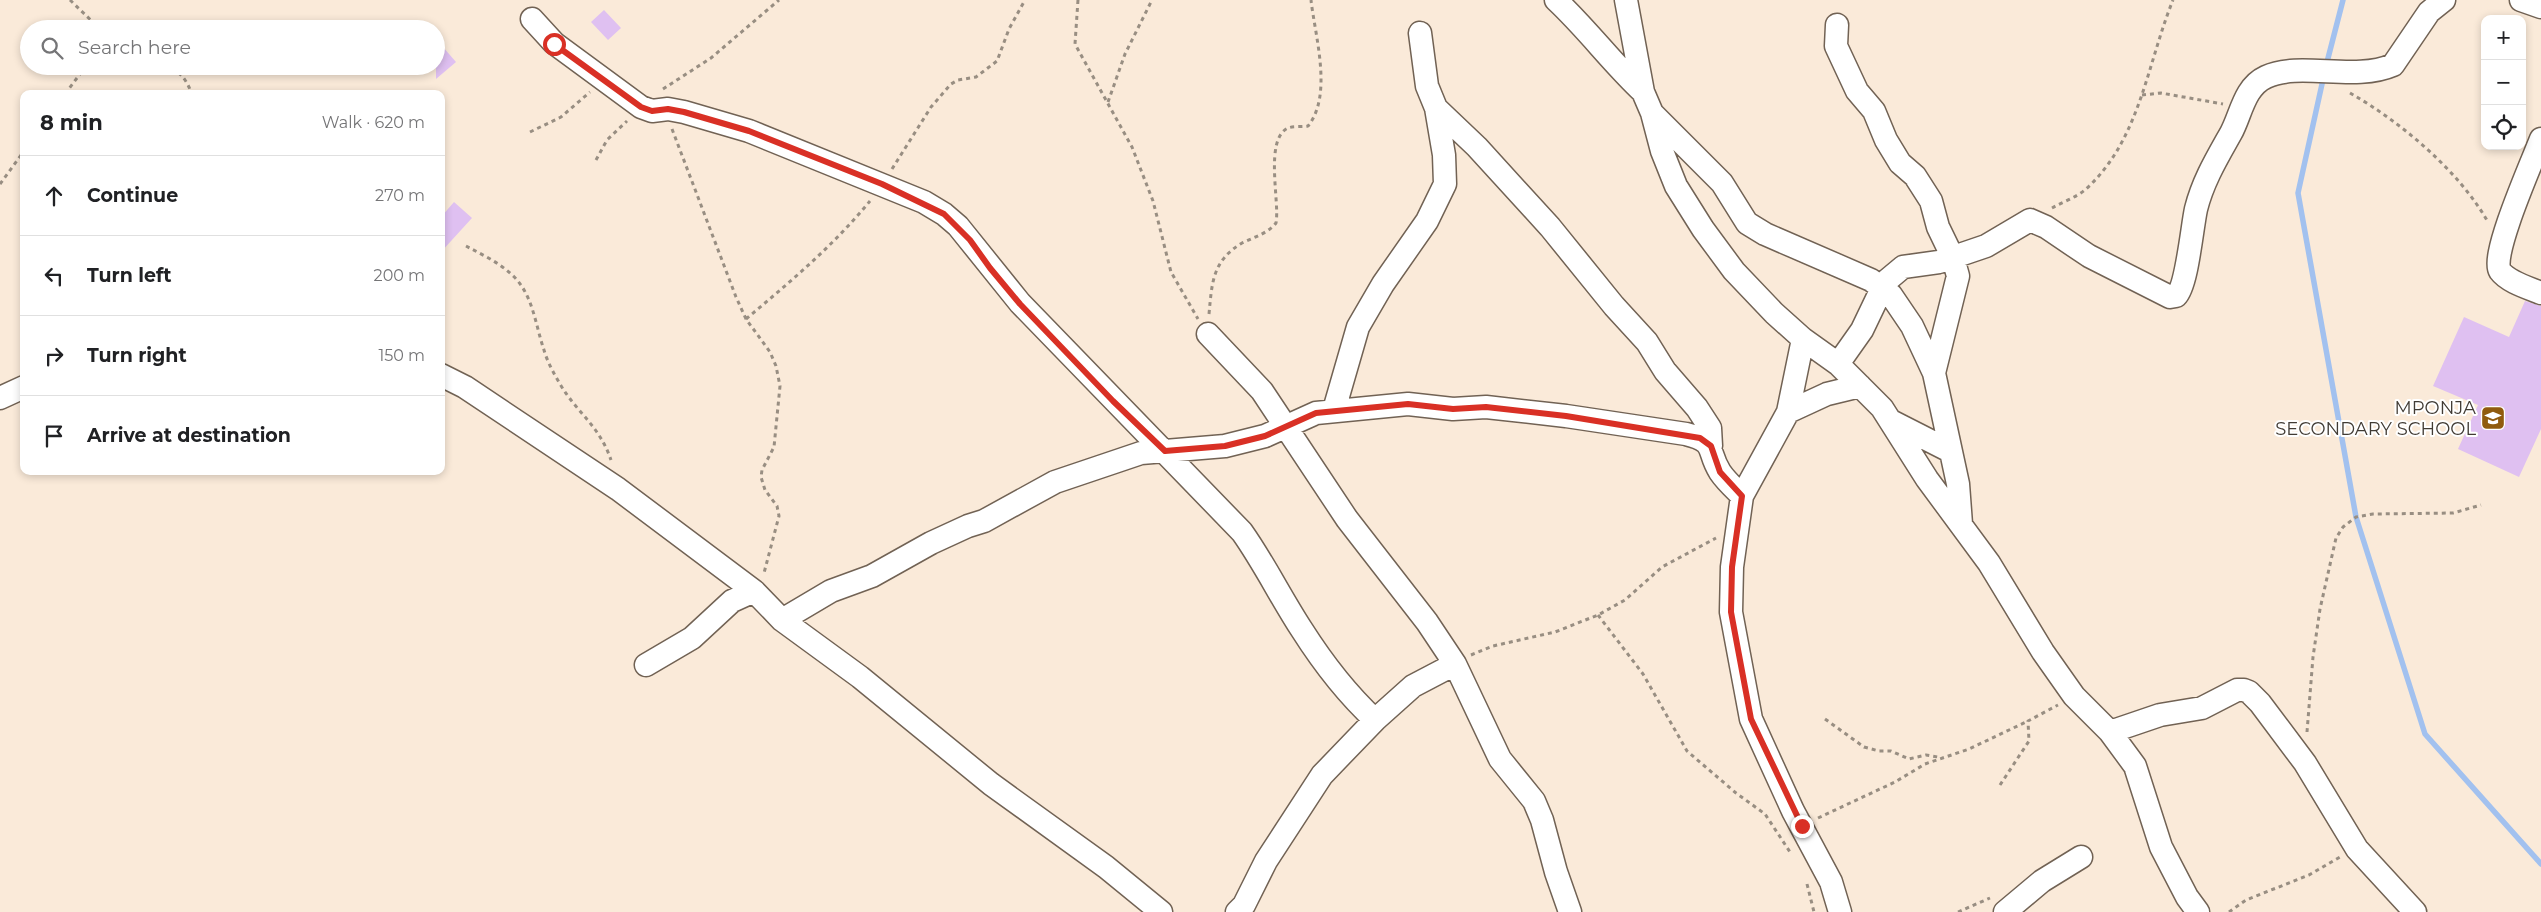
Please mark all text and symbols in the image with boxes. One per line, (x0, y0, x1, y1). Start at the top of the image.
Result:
map controls (2481, 15, 2526, 150)
button: + (2481, 15, 2526, 60)
search box (20, 20, 445, 75)
route start (543, 33, 566, 56)
icon: search (38, 34, 66, 62)
text: Search here (78, 36, 191, 59)
button: − (2481, 60, 2526, 105)
button: locate (2481, 105, 2526, 150)
text: 8 min (40, 110, 103, 135)
text: Walk · 620 m (322, 113, 425, 132)
icon: ahead (40, 182, 68, 210)
text: Continue (87, 184, 178, 207)
text: 270 m (375, 186, 425, 205)
icon: left (40, 262, 68, 290)
text: Turn left (87, 264, 172, 287)
text: 200 m (374, 266, 425, 285)
icon: right (40, 342, 68, 370)
text: Turn right (87, 344, 187, 367)
text: 150 m (378, 346, 425, 365)
place label: MPONJA SECONDARY SCHOOL (2275, 397, 2476, 440)
school or university icon: MPONJA SECONDARY SCHOOL (2480, 405, 2506, 431)
icon: arrive (40, 422, 68, 450)
text: Arrive at destination (87, 424, 291, 447)
route end (1791, 815, 1814, 838)

